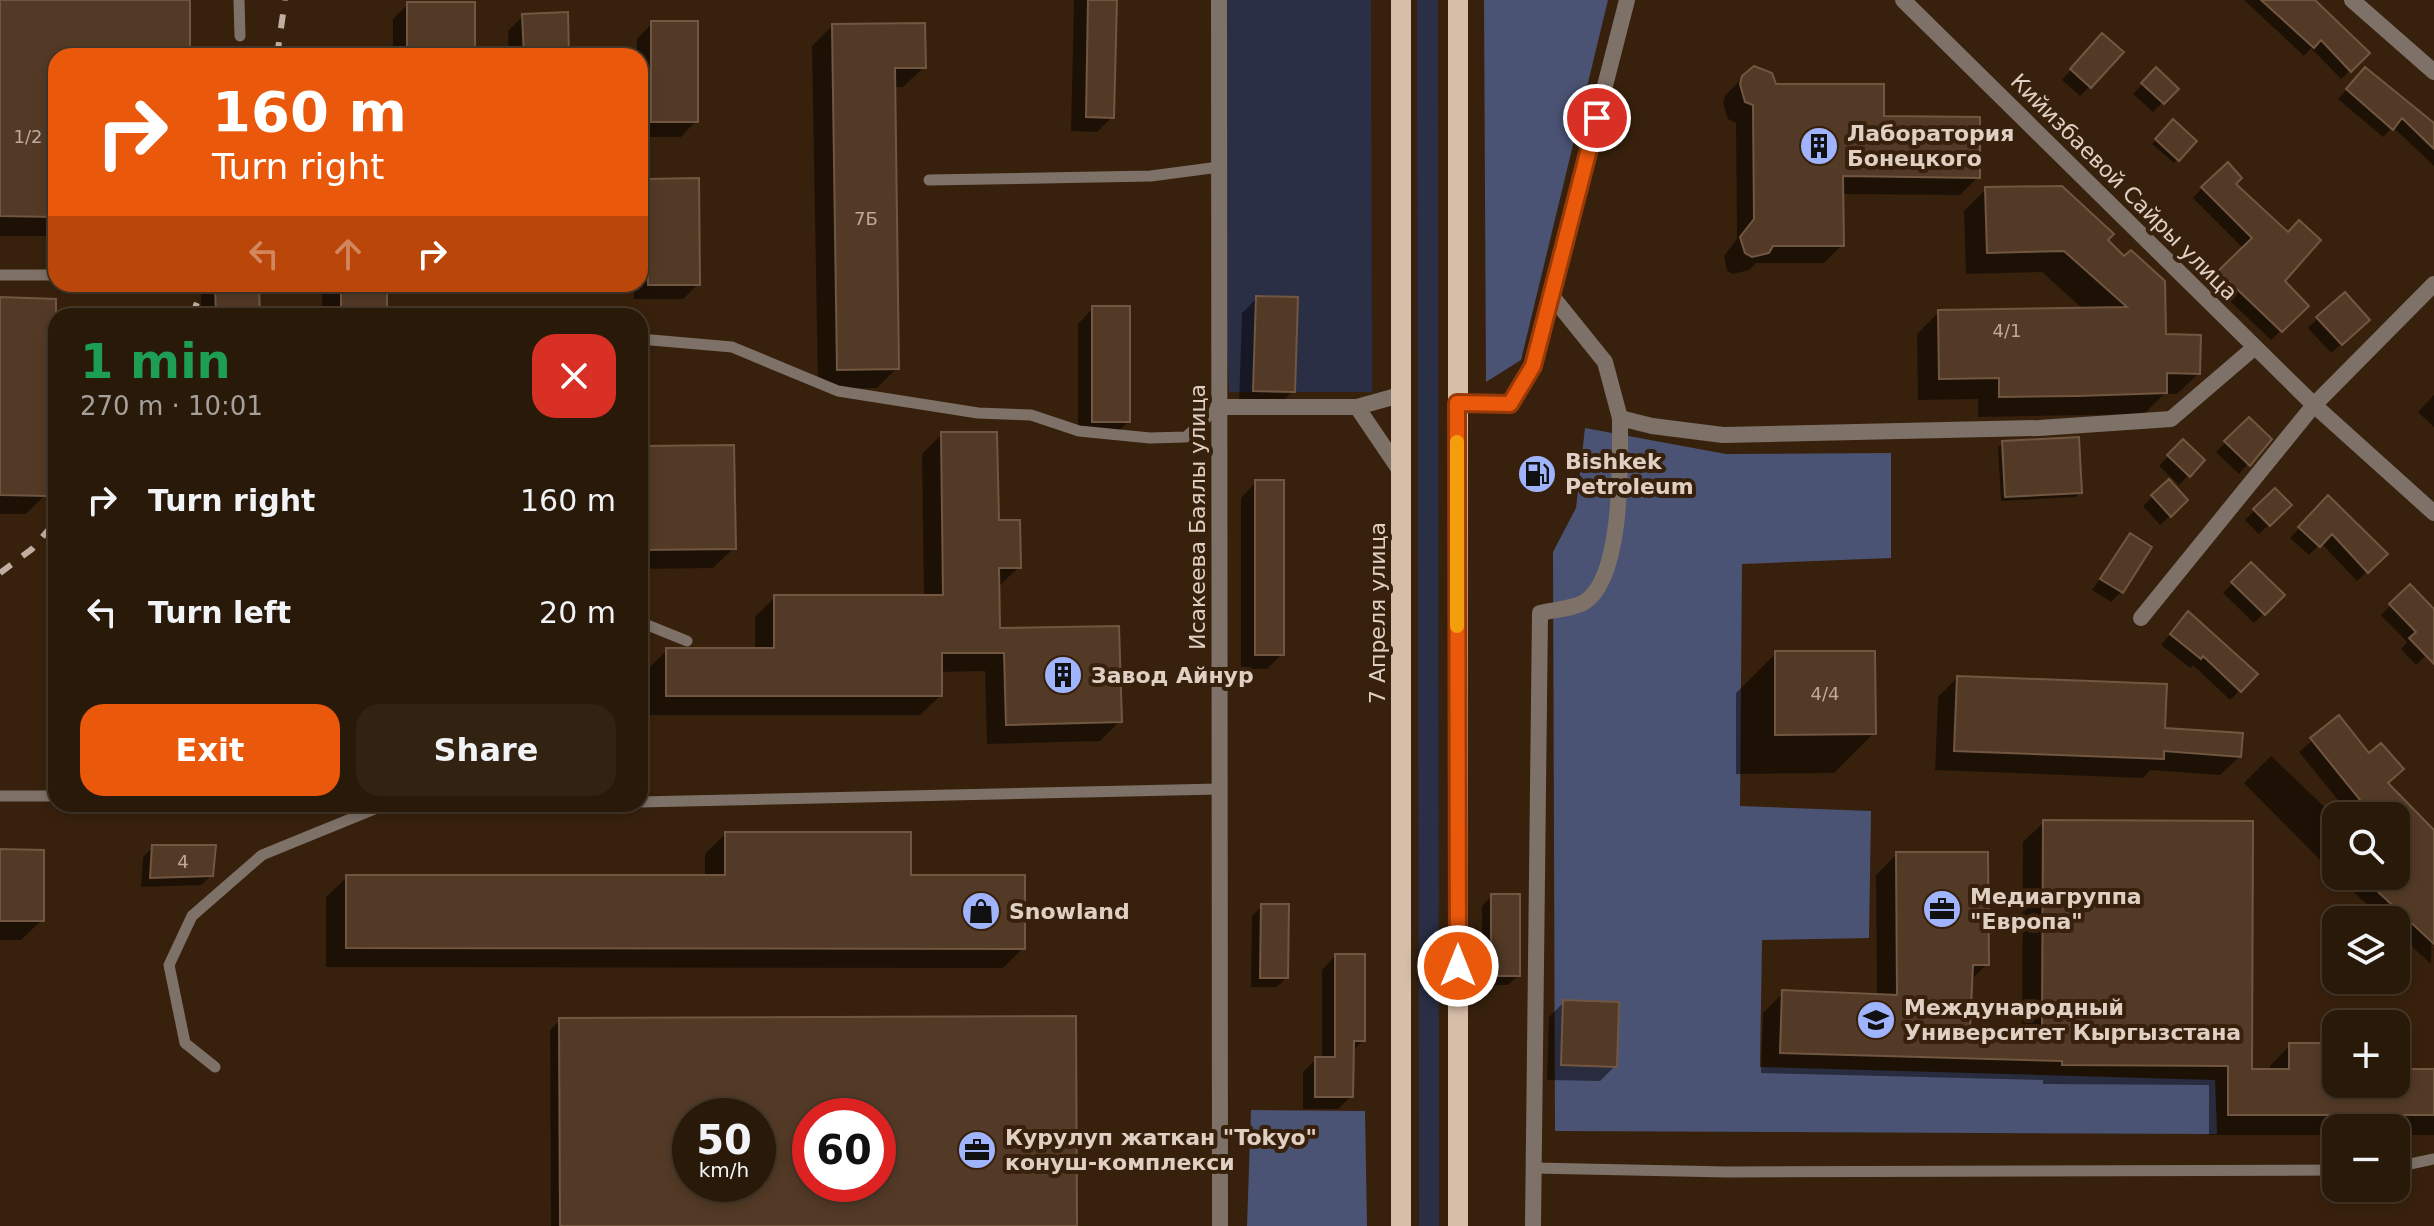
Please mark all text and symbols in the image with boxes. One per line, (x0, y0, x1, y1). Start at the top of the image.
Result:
street label: Кийизбаевой Сайры улица (2006, 69, 2242, 305)
text: 160 m (212, 79, 407, 144)
icon: right (80, 80, 184, 184)
pin (1563, 84, 1631, 152)
icon: arrive (1575, 96, 1619, 140)
place label: Лаборатория Бонецкого (1847, 121, 2014, 171)
building icon: Лаборатория Бонецкого (1798, 125, 1840, 167)
house number: 1/2 (14, 126, 42, 147)
text: Turn right (212, 146, 384, 187)
house number: 7Б (854, 208, 878, 229)
icon: left (242, 232, 286, 276)
icon: ahead (326, 232, 370, 276)
icon: right (410, 232, 454, 276)
house number: 4/1 (1993, 320, 2021, 341)
text: 1 min (80, 333, 231, 389)
button: close (532, 334, 616, 418)
street label: Исакеева Баялы улица (1185, 384, 1210, 650)
text: 270 m · 10:01 (80, 391, 263, 421)
place label: Bishkek Petroleum (1565, 449, 1694, 499)
fuel station icon: Bishkek Petroleum (1516, 453, 1558, 495)
icon: right (80, 478, 124, 522)
text: Turn right (148, 483, 315, 518)
text: 160 m (520, 483, 616, 518)
street label: 7 Апреля улица (1365, 522, 1390, 704)
icon: left (80, 590, 124, 634)
text: Turn left (148, 595, 291, 630)
text: 20 m (539, 595, 616, 630)
building icon: Завод Айнур (1042, 654, 1084, 696)
place label: Завод Айнур (1091, 663, 1254, 688)
house number: 4/4 (1811, 683, 1839, 704)
button: Exit (80, 704, 340, 796)
button: Share (356, 704, 616, 796)
map controls (2322, 802, 2410, 1202)
button: search (2322, 802, 2410, 890)
house number: 4 (177, 851, 189, 872)
place label: Медиагруппа "Европа" (1970, 884, 2142, 934)
office icon: Медиагруппа "Европа" (1921, 888, 1963, 930)
shop icon: Snowland (960, 890, 1002, 932)
place label: Snowland (1009, 899, 1130, 924)
button: layers (2322, 906, 2410, 994)
position arrow (1416, 924, 1500, 1008)
place label: Международный Университет Кыргызстана (1904, 995, 2241, 1045)
school or university icon: Международный Университет Кыргызстана (1855, 999, 1897, 1041)
button: + (2322, 1010, 2410, 1098)
speed limit sign: 60 (792, 1098, 896, 1202)
button: − (2322, 1114, 2410, 1202)
text: 50 (696, 1117, 752, 1163)
place label: Курулуп жаткан "Tokyo" конуш-комплекси (1005, 1125, 1317, 1175)
office icon: Курулуп жаткан "Tokyo" конуш-комплекси (956, 1129, 998, 1171)
text: km/h (699, 1158, 749, 1182)

